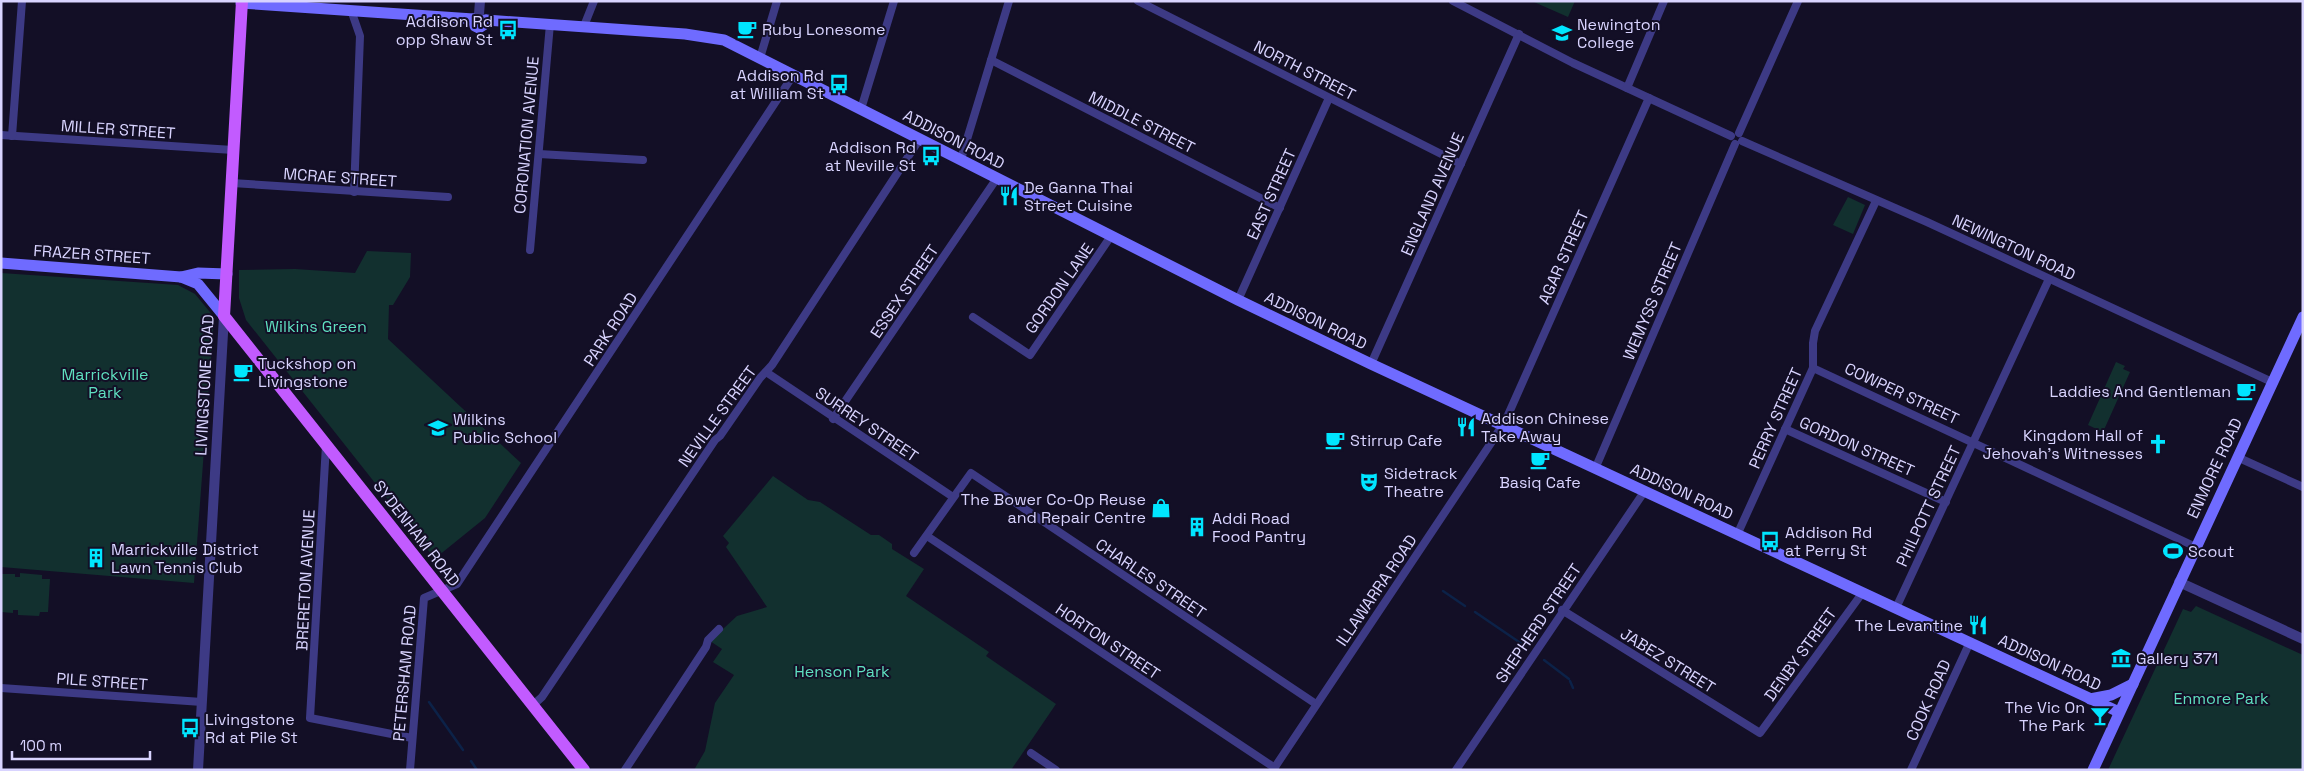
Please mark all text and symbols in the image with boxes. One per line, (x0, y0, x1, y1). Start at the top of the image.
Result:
place label: Addison Rd opp Shaw St (396, 11, 493, 50)
place label: Newington College (1577, 14, 1661, 53)
cafe icon: Ruby Lonesome (736, 18, 758, 40)
bus stop icon: Addison Rd opp Shaw St (497, 19, 519, 41)
place label: Ruby Lonesome (762, 19, 886, 40)
school or university icon: Newington College (1551, 22, 1573, 44)
street label: NORTH STREET (1250, 36, 1359, 105)
street label: CORONATION AVENUE (509, 55, 544, 215)
place label: Addison Rd at William St (730, 65, 824, 104)
bus stop icon: Addison Rd at William St (828, 73, 850, 95)
street label: MIDDLE STREET (1085, 87, 1199, 158)
street label: ADDISON ROAD (899, 105, 1008, 174)
street label: MILLER STREET (60, 115, 176, 144)
street label: ENGLAND AVENUE (1396, 129, 1469, 259)
place label: Addison Rd at Neville St (825, 137, 916, 176)
bus stop icon: Addison Rd at Neville St (920, 145, 942, 167)
street label: EAST STREET (1242, 145, 1301, 243)
street label: MCRAE STREET (283, 163, 397, 192)
place label: De Ganna Thai Street Cuisine (1024, 177, 1133, 216)
restaurant icon: De Ganna Thai Street Cuisine (998, 185, 1020, 207)
street label: AGAR STREET (1533, 207, 1594, 308)
street label: NEWINGTON ROAD (1949, 210, 2079, 285)
street label: GORDON LANE (1020, 239, 1098, 338)
street label: WEMYSS STREET (1618, 239, 1687, 363)
street label: FRAZER STREET (33, 240, 151, 269)
street label: ESSEX STREET (865, 241, 943, 342)
street label: ADDISON ROAD (1261, 287, 1370, 354)
street label: PARK ROAD (579, 288, 642, 370)
street label: LIVINGSTONE ROAD (190, 314, 219, 456)
park label: Wilkins Green (265, 316, 367, 337)
place label: Tuckshop on Livingstone (258, 353, 356, 392)
street label: COWPER STREET (1841, 358, 1962, 429)
cafe icon: Tuckshop on Livingstone (232, 361, 254, 383)
street label: NEVILLE STREET (674, 361, 761, 471)
park label: Marrickville Park (61, 364, 149, 403)
street label: PERRY STREET (1744, 364, 1807, 472)
cafe icon: Laddies And Gentleman (2235, 380, 2257, 402)
place label: Laddies And Gentleman (2050, 381, 2231, 402)
street label: SURREY STREET (811, 382, 922, 467)
place label: Addison Chinese Take Away (1481, 408, 1609, 447)
place label: Wilkins Public School (453, 409, 557, 448)
street label: GORDON STREET (1796, 412, 1918, 481)
street label: ENMORE ROAD (2182, 415, 2247, 522)
restaurant icon: Addison Chinese Take Away (1455, 416, 1477, 438)
school or university icon: Wilkins Public School (427, 417, 449, 439)
place label: Kingdom Hall of Jehovah's Witnesses (1982, 425, 2143, 464)
cafe icon: Stirrup Cafe (1324, 429, 1346, 451)
place label: Stirrup Cafe (1350, 430, 1443, 451)
church icon: Kingdom Hall of Jehovah's Witnesses (2147, 433, 2169, 455)
street label: PHILPOTT STREET (1891, 442, 1966, 570)
cafe icon: Basiq Cafe (1529, 449, 1551, 471)
street label: ADDISON ROAD (1627, 458, 1737, 525)
place label: Sidetrack Theatre (1384, 463, 1458, 502)
theatre icon: Sidetrack Theatre (1358, 471, 1380, 493)
place label: Basiq Cafe (1499, 472, 1581, 493)
street label: SYDENHAM ROAD (369, 476, 465, 591)
place label: The Bower Co-Op Reuse and Repair Centre (961, 489, 1146, 528)
shop icon: The Bower Co-Op Reuse and Repair Centre (1150, 497, 1172, 519)
place label: Addi Road Food Pantry (1212, 508, 1306, 547)
street label: BRERETON AVENUE (291, 509, 320, 651)
building icon: Addi Road Food Pantry (1186, 516, 1208, 538)
place label: Addison Rd at Perry St (1785, 522, 1872, 561)
street label: ILLAWARRA ROAD (1331, 530, 1422, 650)
bus stop icon: Addison Rd at Perry St (1759, 530, 1781, 552)
street label: CHARLES STREET (1091, 534, 1210, 623)
place label: Marrickville District Lawn Tennis Club (111, 539, 259, 578)
sports icon: Scout (2162, 540, 2184, 562)
place label: Scout (2188, 541, 2234, 562)
building icon: Marrickville District Lawn Tennis Club (85, 547, 107, 569)
street label: SHEPHERD STREET (1491, 560, 1586, 687)
street label: HORTON STREET (1051, 599, 1164, 684)
street label: DENBY STREET (1759, 603, 1841, 705)
street label: PETERSHAM ROAD (388, 604, 421, 742)
restaurant icon: The Levantine (1967, 614, 1989, 636)
place label: The Levantine (1855, 615, 1963, 636)
street label: JABEZ STREET (1616, 623, 1719, 698)
street label: ADDISON ROAD (1995, 629, 2105, 696)
museum icon: Gallery 371 (2110, 647, 2132, 669)
place label: Gallery 371 (2136, 648, 2218, 669)
street label: COOK ROAD (1901, 656, 1956, 744)
park label: Henson Park (794, 661, 890, 682)
street label: PILE STREET (56, 668, 148, 695)
park label: Enmore Park (2173, 688, 2269, 709)
place label: The Vic On The Park (2004, 697, 2085, 736)
bar icon: The Vic On The Park (2089, 705, 2111, 727)
place label: Livingstone Rd at Pile St (205, 709, 298, 748)
bus stop icon: Livingstone Rd at Pile St (179, 717, 201, 739)
scale bar (12, 728, 150, 760)
text: 100 m (20, 736, 62, 755)

